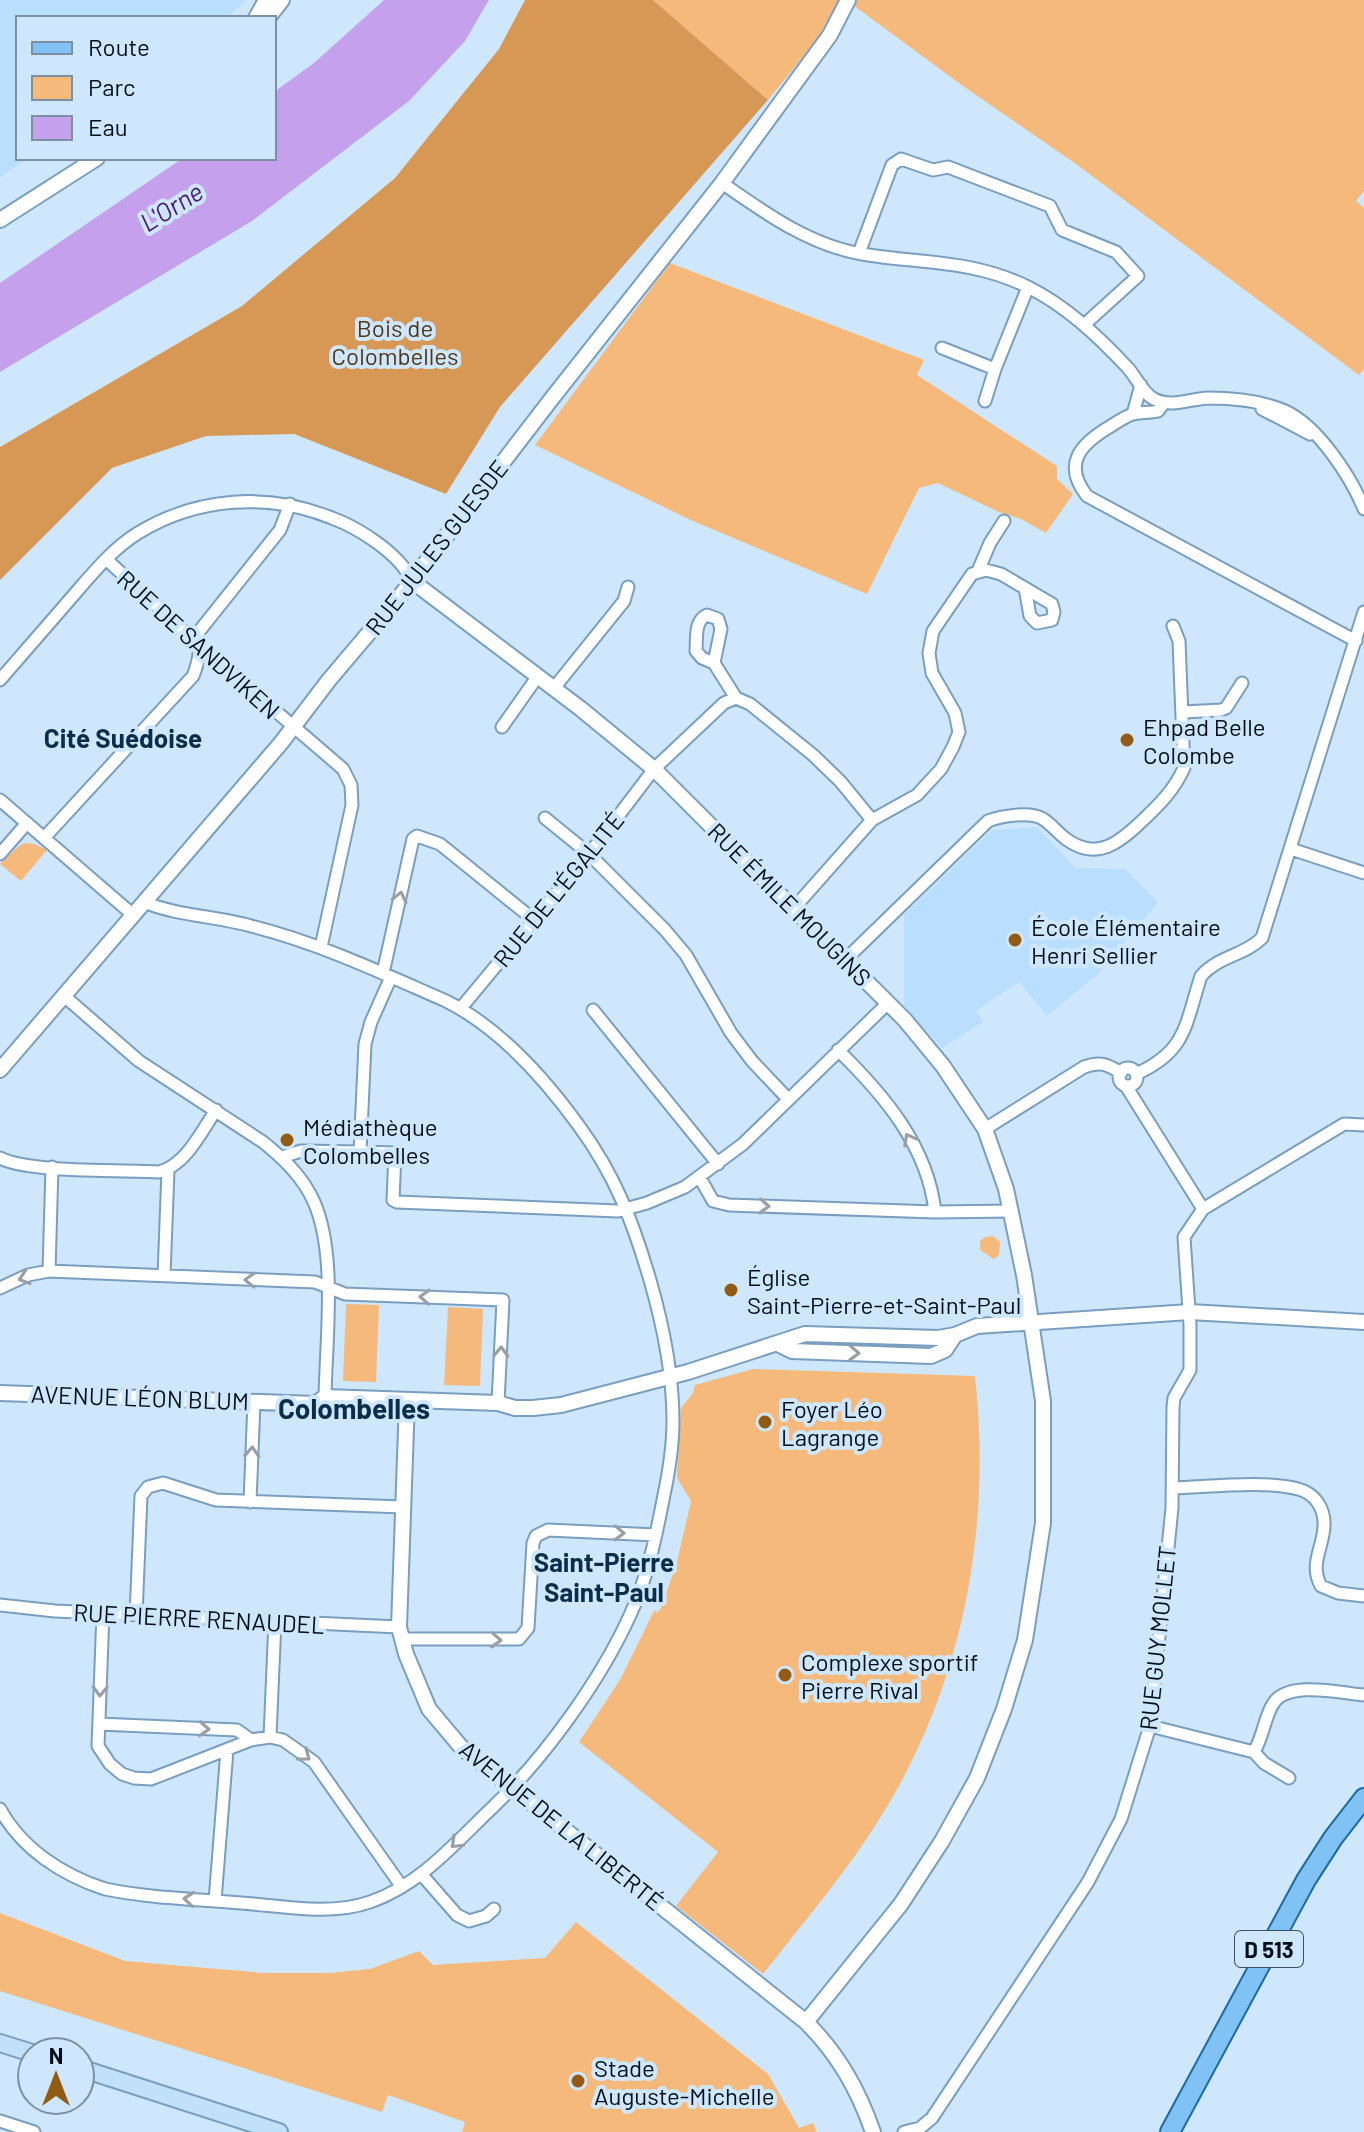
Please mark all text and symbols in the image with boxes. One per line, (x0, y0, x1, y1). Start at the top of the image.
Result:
legend (16, 16, 276, 160)
text: Route (88, 32, 150, 61)
text: Parc (88, 72, 136, 101)
text: Eau (88, 112, 128, 141)
water label: L'Orne (134, 175, 208, 237)
park label: Bois de Colombelles (332, 313, 458, 370)
street label: RUE JULES GUESDE (359, 454, 513, 640)
street label: RUE DE SANDVIKEN (112, 564, 286, 724)
place label: Ehpad Belle Colombe (1143, 712, 1266, 769)
district label: Cité Suédoise (44, 722, 202, 753)
marker: Ehpad Belle Colombe (1118, 731, 1136, 749)
street label: RUE DE L'ÉGALITÉ (487, 806, 629, 972)
street label: RUE ÉMILE MOUGINS (702, 816, 878, 992)
one-way arrow (391, 891, 408, 904)
place label: École Élémentaire Henri Sellier (1031, 912, 1221, 969)
marker: École Élémentaire Henri Sellier (1006, 931, 1024, 949)
place label: Médiathèque Colombelles (303, 1112, 438, 1169)
marker: Médiathèque Colombelles (278, 1131, 296, 1149)
one-way arrow (904, 1133, 919, 1147)
one-way arrow (758, 1197, 771, 1214)
place label: Église Saint-Pierre-et-Saint-Paul (747, 1262, 1021, 1319)
one-way arrow (17, 1269, 31, 1285)
one-way arrow (243, 1271, 256, 1288)
marker: Église Saint-Pierre-et-Saint-Paul (722, 1281, 740, 1299)
one-way arrow (418, 1289, 431, 1306)
one-way arrow (848, 1344, 861, 1361)
one-way arrow (492, 1345, 509, 1358)
street label: AVENUE LÉON BLUM (30, 1379, 250, 1415)
district label: Colombelles (278, 1391, 430, 1425)
place label: Foyer Léo Lagrange (781, 1394, 883, 1451)
marker: Foyer Léo Lagrange (756, 1413, 774, 1431)
one-way arrow (244, 1445, 261, 1458)
one-way arrow (613, 1525, 626, 1542)
street label: RUE GUY MOLLET (1133, 1544, 1181, 1732)
district label: Saint-Pierre Saint-Paul (534, 1546, 674, 1607)
street label: RUE PIERRE RENAUDEL (73, 1597, 325, 1639)
one-way arrow (490, 1632, 503, 1649)
place label: Complexe sportif Pierre Rival (801, 1647, 978, 1704)
marker: Complexe sportif Pierre Rival (776, 1666, 794, 1684)
one-way arrow (92, 1685, 109, 1698)
one-way arrow (198, 1720, 211, 1737)
street label: AVENUE DE LA LIBERTÉ (454, 1734, 670, 1916)
one-way arrow (296, 1746, 310, 1760)
one-way arrow (451, 1833, 465, 1848)
one-way arrow (182, 1890, 195, 1907)
road number: D 513 (1235, 1931, 1303, 1967)
north arrow (16, 2036, 96, 2116)
text: N (49, 2042, 63, 2068)
place label: Stade Auguste-Michelle (594, 2053, 774, 2110)
marker: Stade Auguste-Michelle (569, 2072, 587, 2090)

